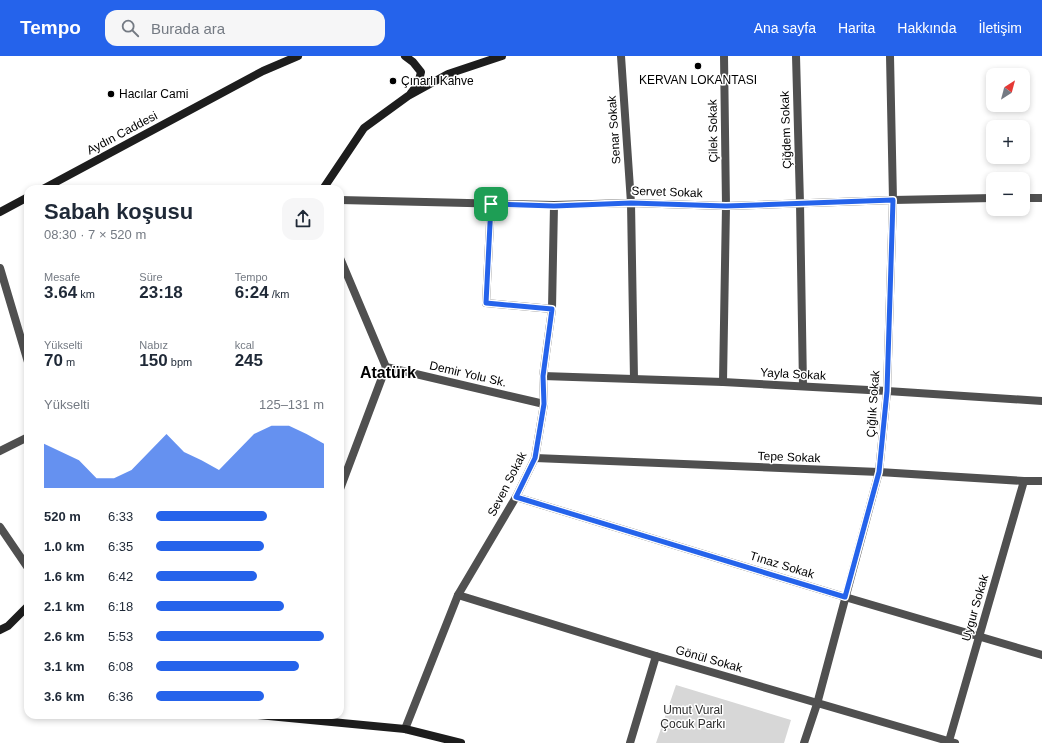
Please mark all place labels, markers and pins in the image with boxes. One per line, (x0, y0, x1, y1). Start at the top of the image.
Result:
marker: KERVAN LOKANTASI (693, 61, 703, 71)
place label: KERVAN LOKANTASI (639, 73, 757, 87)
place label: Çınarlı Kahve (401, 74, 474, 88)
marker: Çınarlı Kahve (388, 76, 398, 86)
place label: Hacılar Cami (119, 87, 188, 101)
marker: Hacılar Cami (106, 89, 116, 99)
pin (474, 187, 508, 221)

